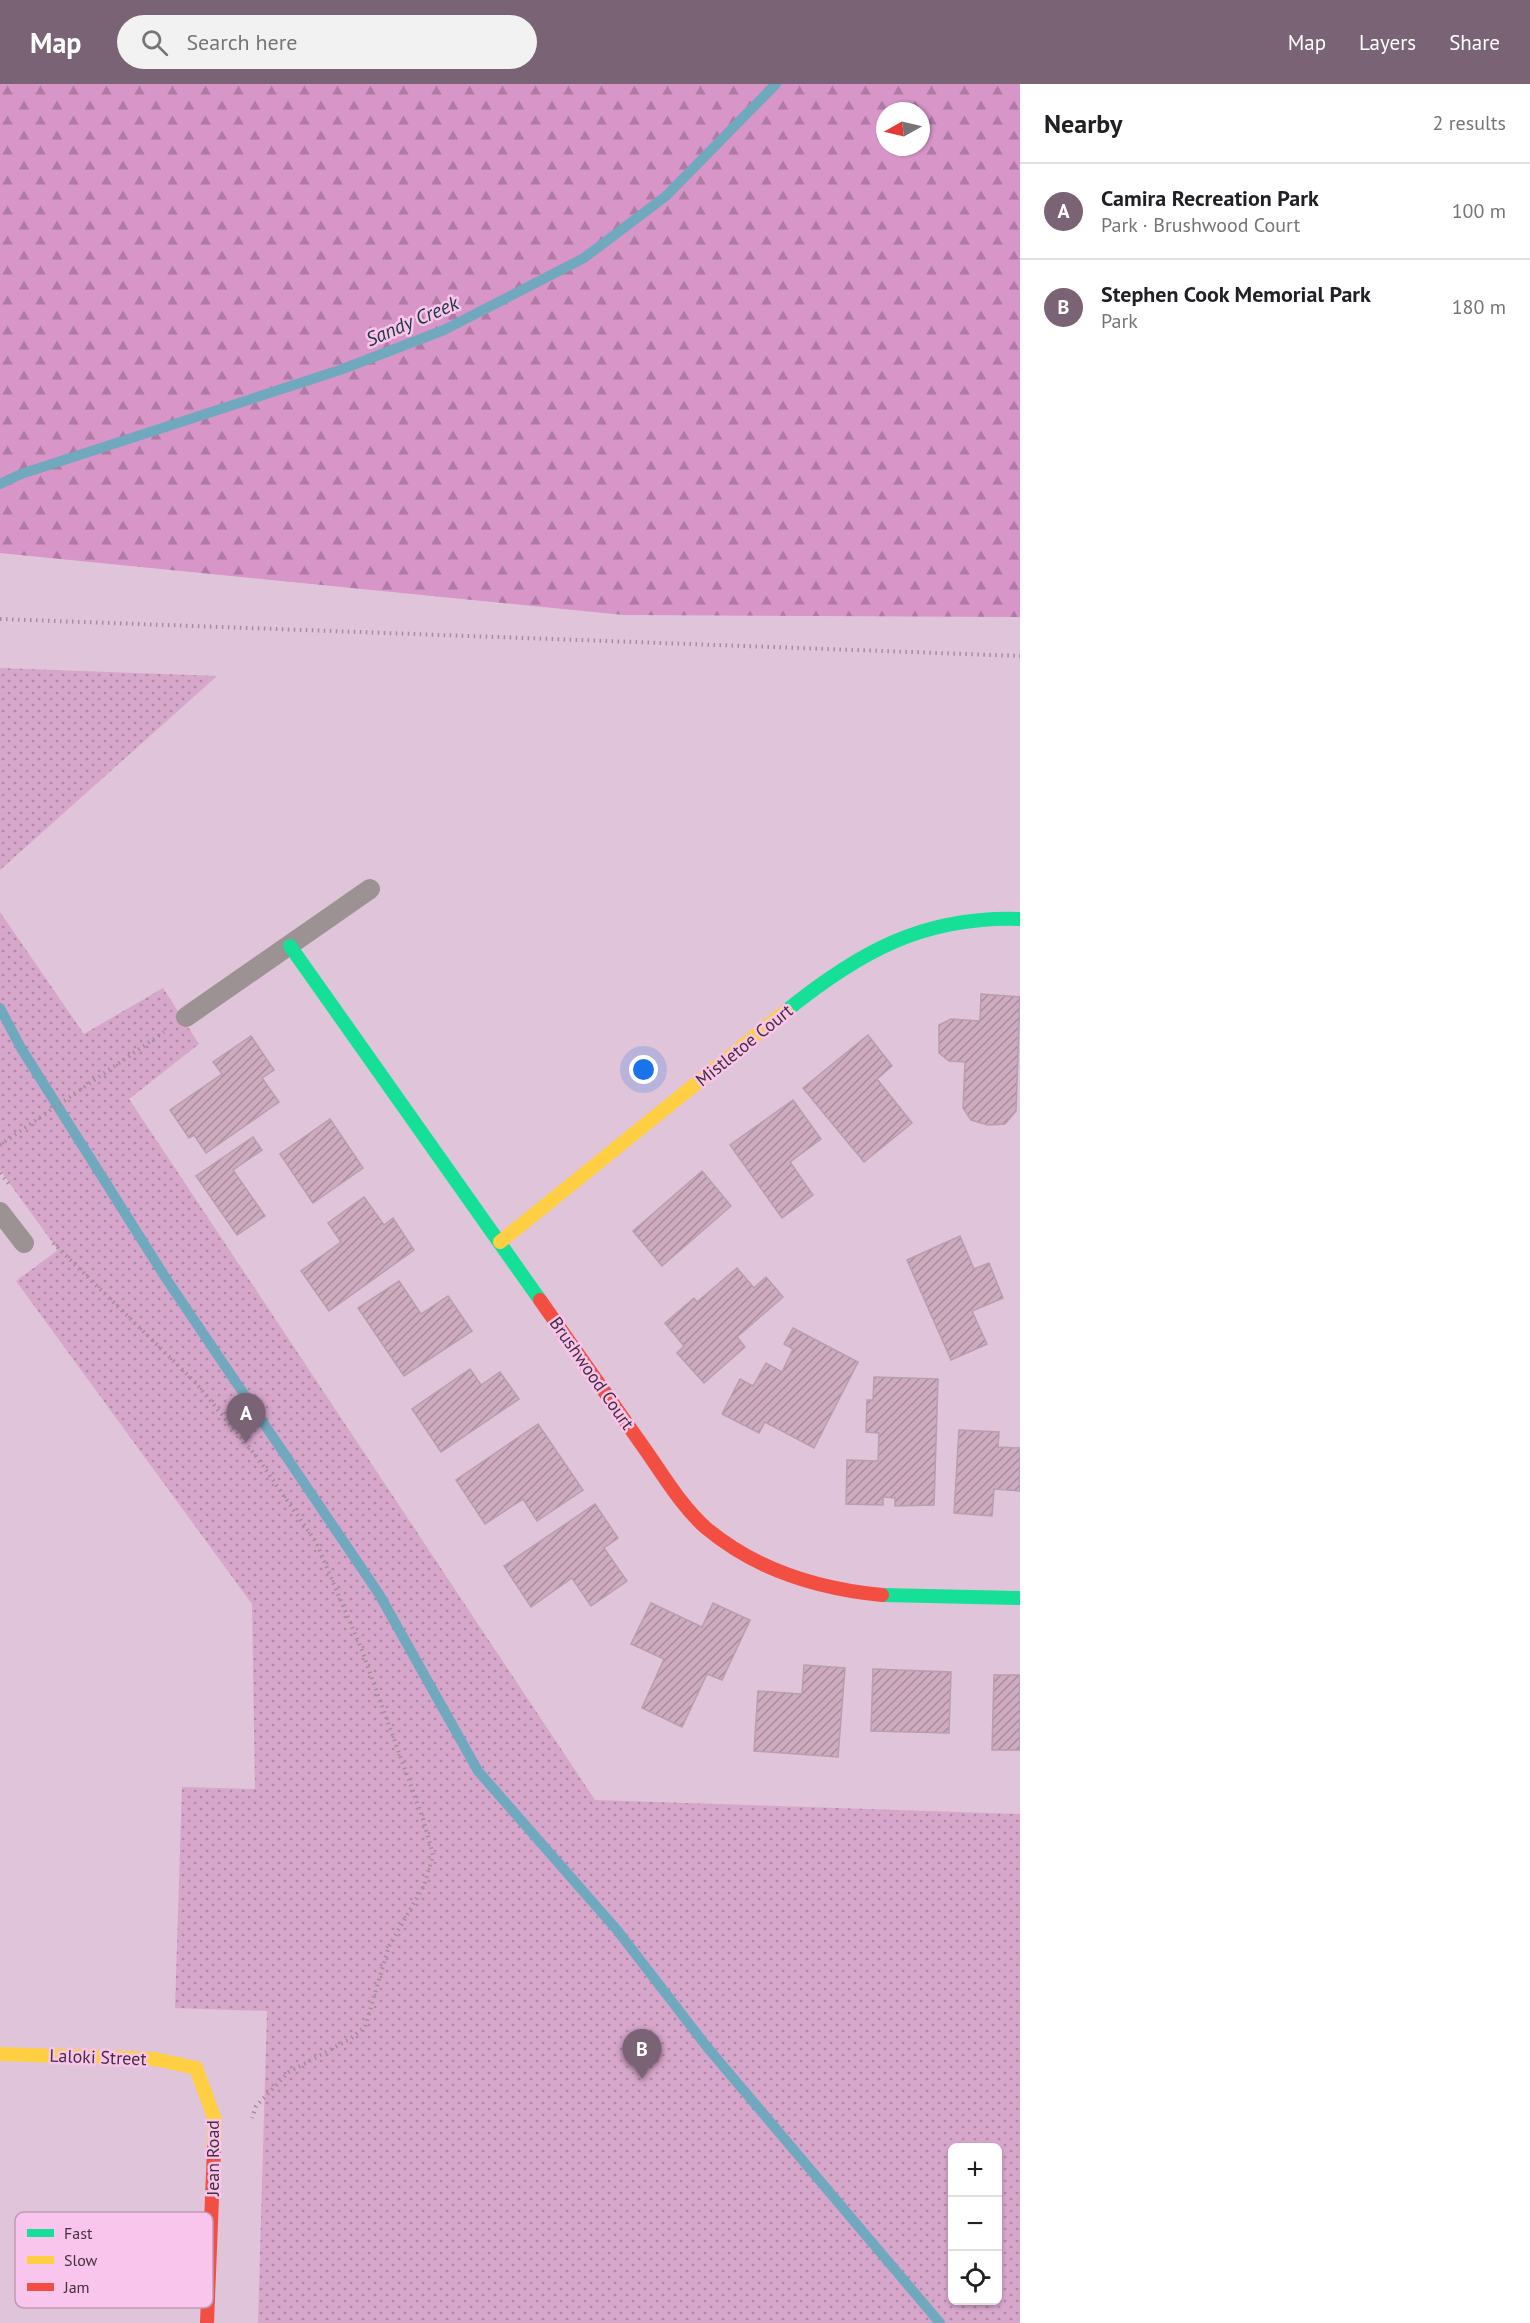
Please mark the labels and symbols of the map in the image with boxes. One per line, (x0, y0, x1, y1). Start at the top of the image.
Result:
north arrow (876, 102, 930, 156)
water label: Sandy Creek (362, 289, 463, 352)
street label: Mistletoe Court (691, 999, 797, 1091)
your location (629, 1055, 658, 1084)
street label: Brushwood Court (545, 1312, 639, 1434)
pin: A (226, 1394, 266, 1443)
pin: B (622, 2030, 662, 2079)
street label: Laloki Street (49, 2044, 147, 2070)
street label: Jean Road (201, 2120, 224, 2197)
legend (15, 2212, 213, 2308)
text: Fast (64, 2223, 93, 2243)
text: Slow (64, 2250, 98, 2270)
text: Jam (63, 2277, 90, 2297)

